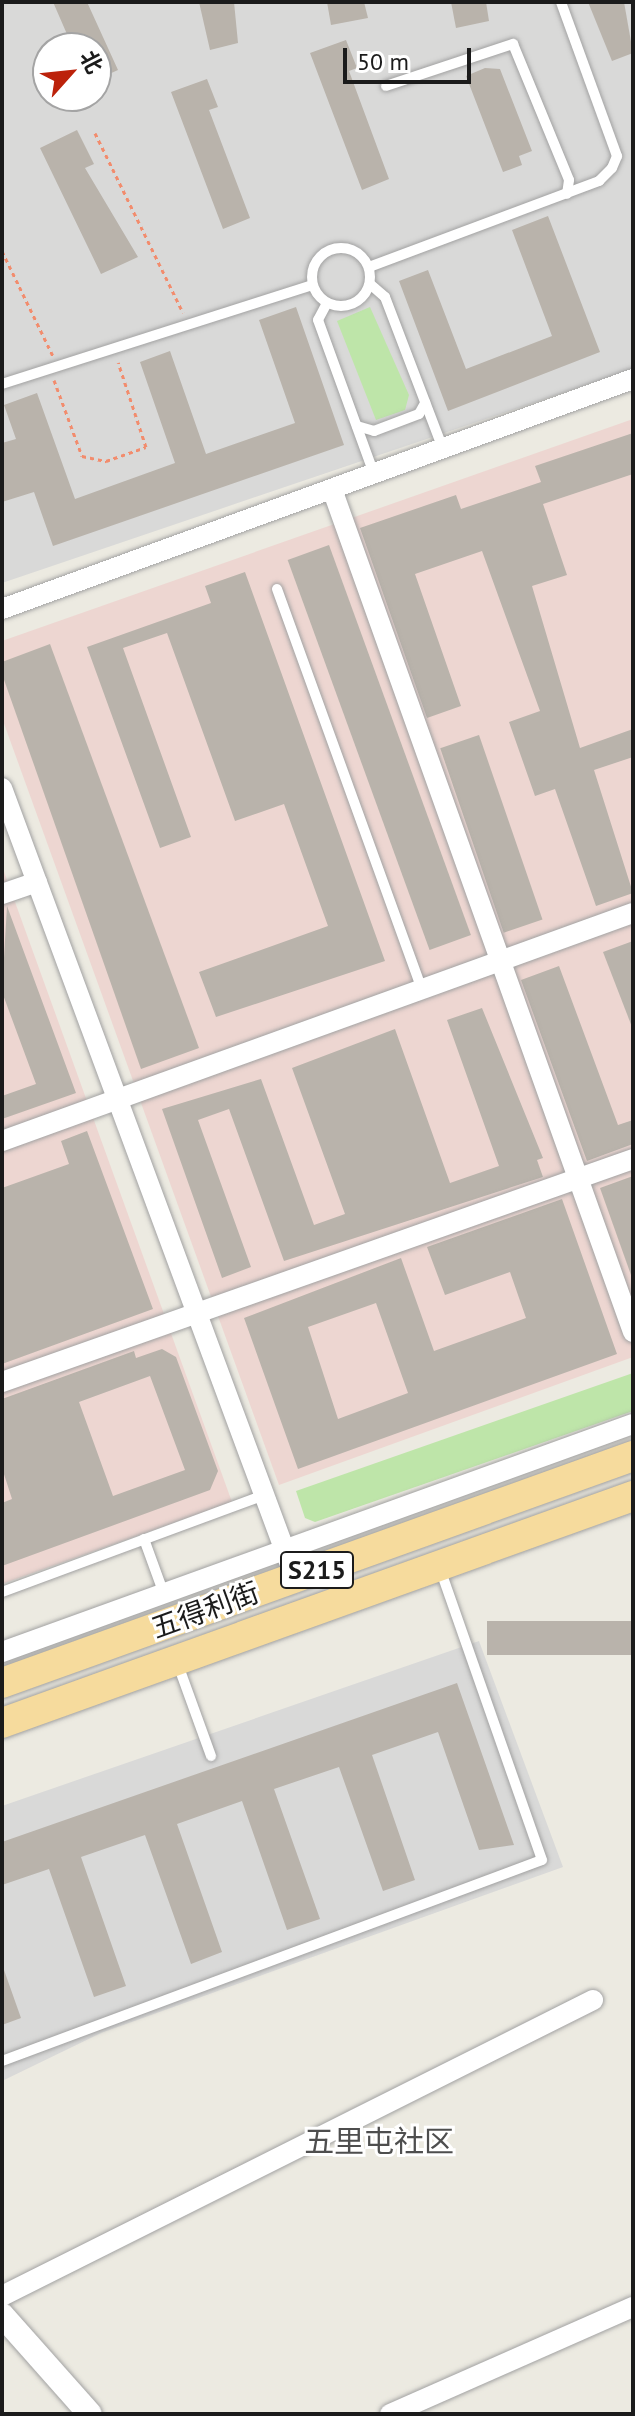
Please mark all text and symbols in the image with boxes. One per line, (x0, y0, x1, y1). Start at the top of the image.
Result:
north arrow (32, 32, 112, 112)
scale bar (347, 32, 475, 82)
text: 北 (74, 46, 109, 78)
text: 50 m (357, 46, 409, 77)
road number: S215 (279, 1548, 355, 1592)
street label: 五得利街 (147, 1575, 263, 1645)
district label: 五里屯社区 (304, 2123, 454, 2159)

